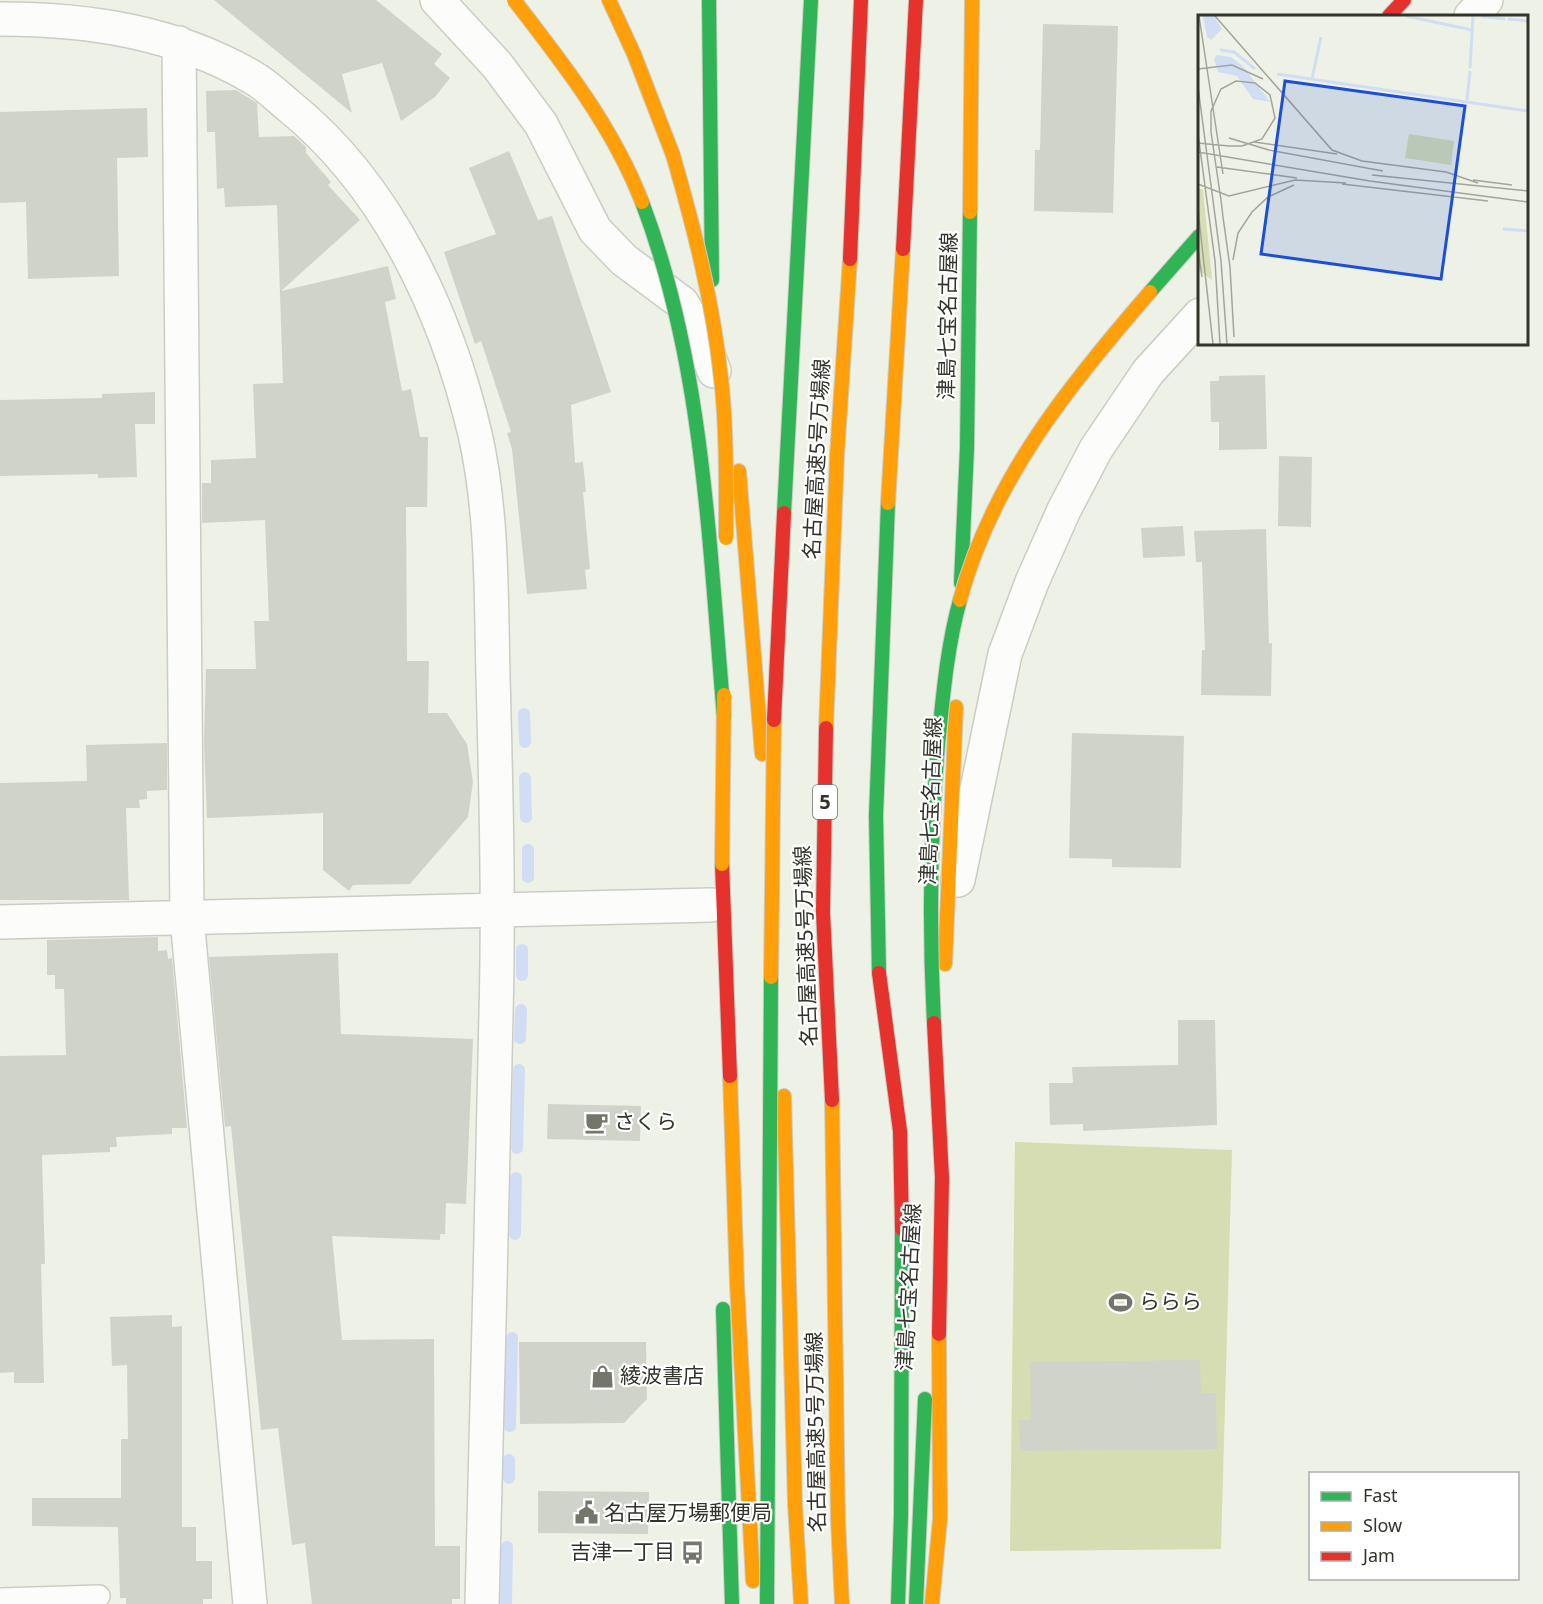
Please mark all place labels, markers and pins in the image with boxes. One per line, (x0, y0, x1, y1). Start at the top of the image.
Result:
place label: さくら (614, 1107, 677, 1135)
cafe icon: さくら (583, 1109, 609, 1135)
place label: ららら (1139, 1287, 1202, 1315)
sports icon: ららら (1108, 1289, 1134, 1315)
place label: 綾波書店 (620, 1361, 704, 1389)
shop icon: 綾波書店 (589, 1363, 615, 1389)
place label: 名古屋万場郵便局 (604, 1498, 772, 1526)
public building icon: 名古屋万場郵便局 (573, 1500, 599, 1526)
place label: 吉津一丁目 (570, 1537, 675, 1565)
bus stop icon: 吉津一丁目 (680, 1539, 706, 1565)

